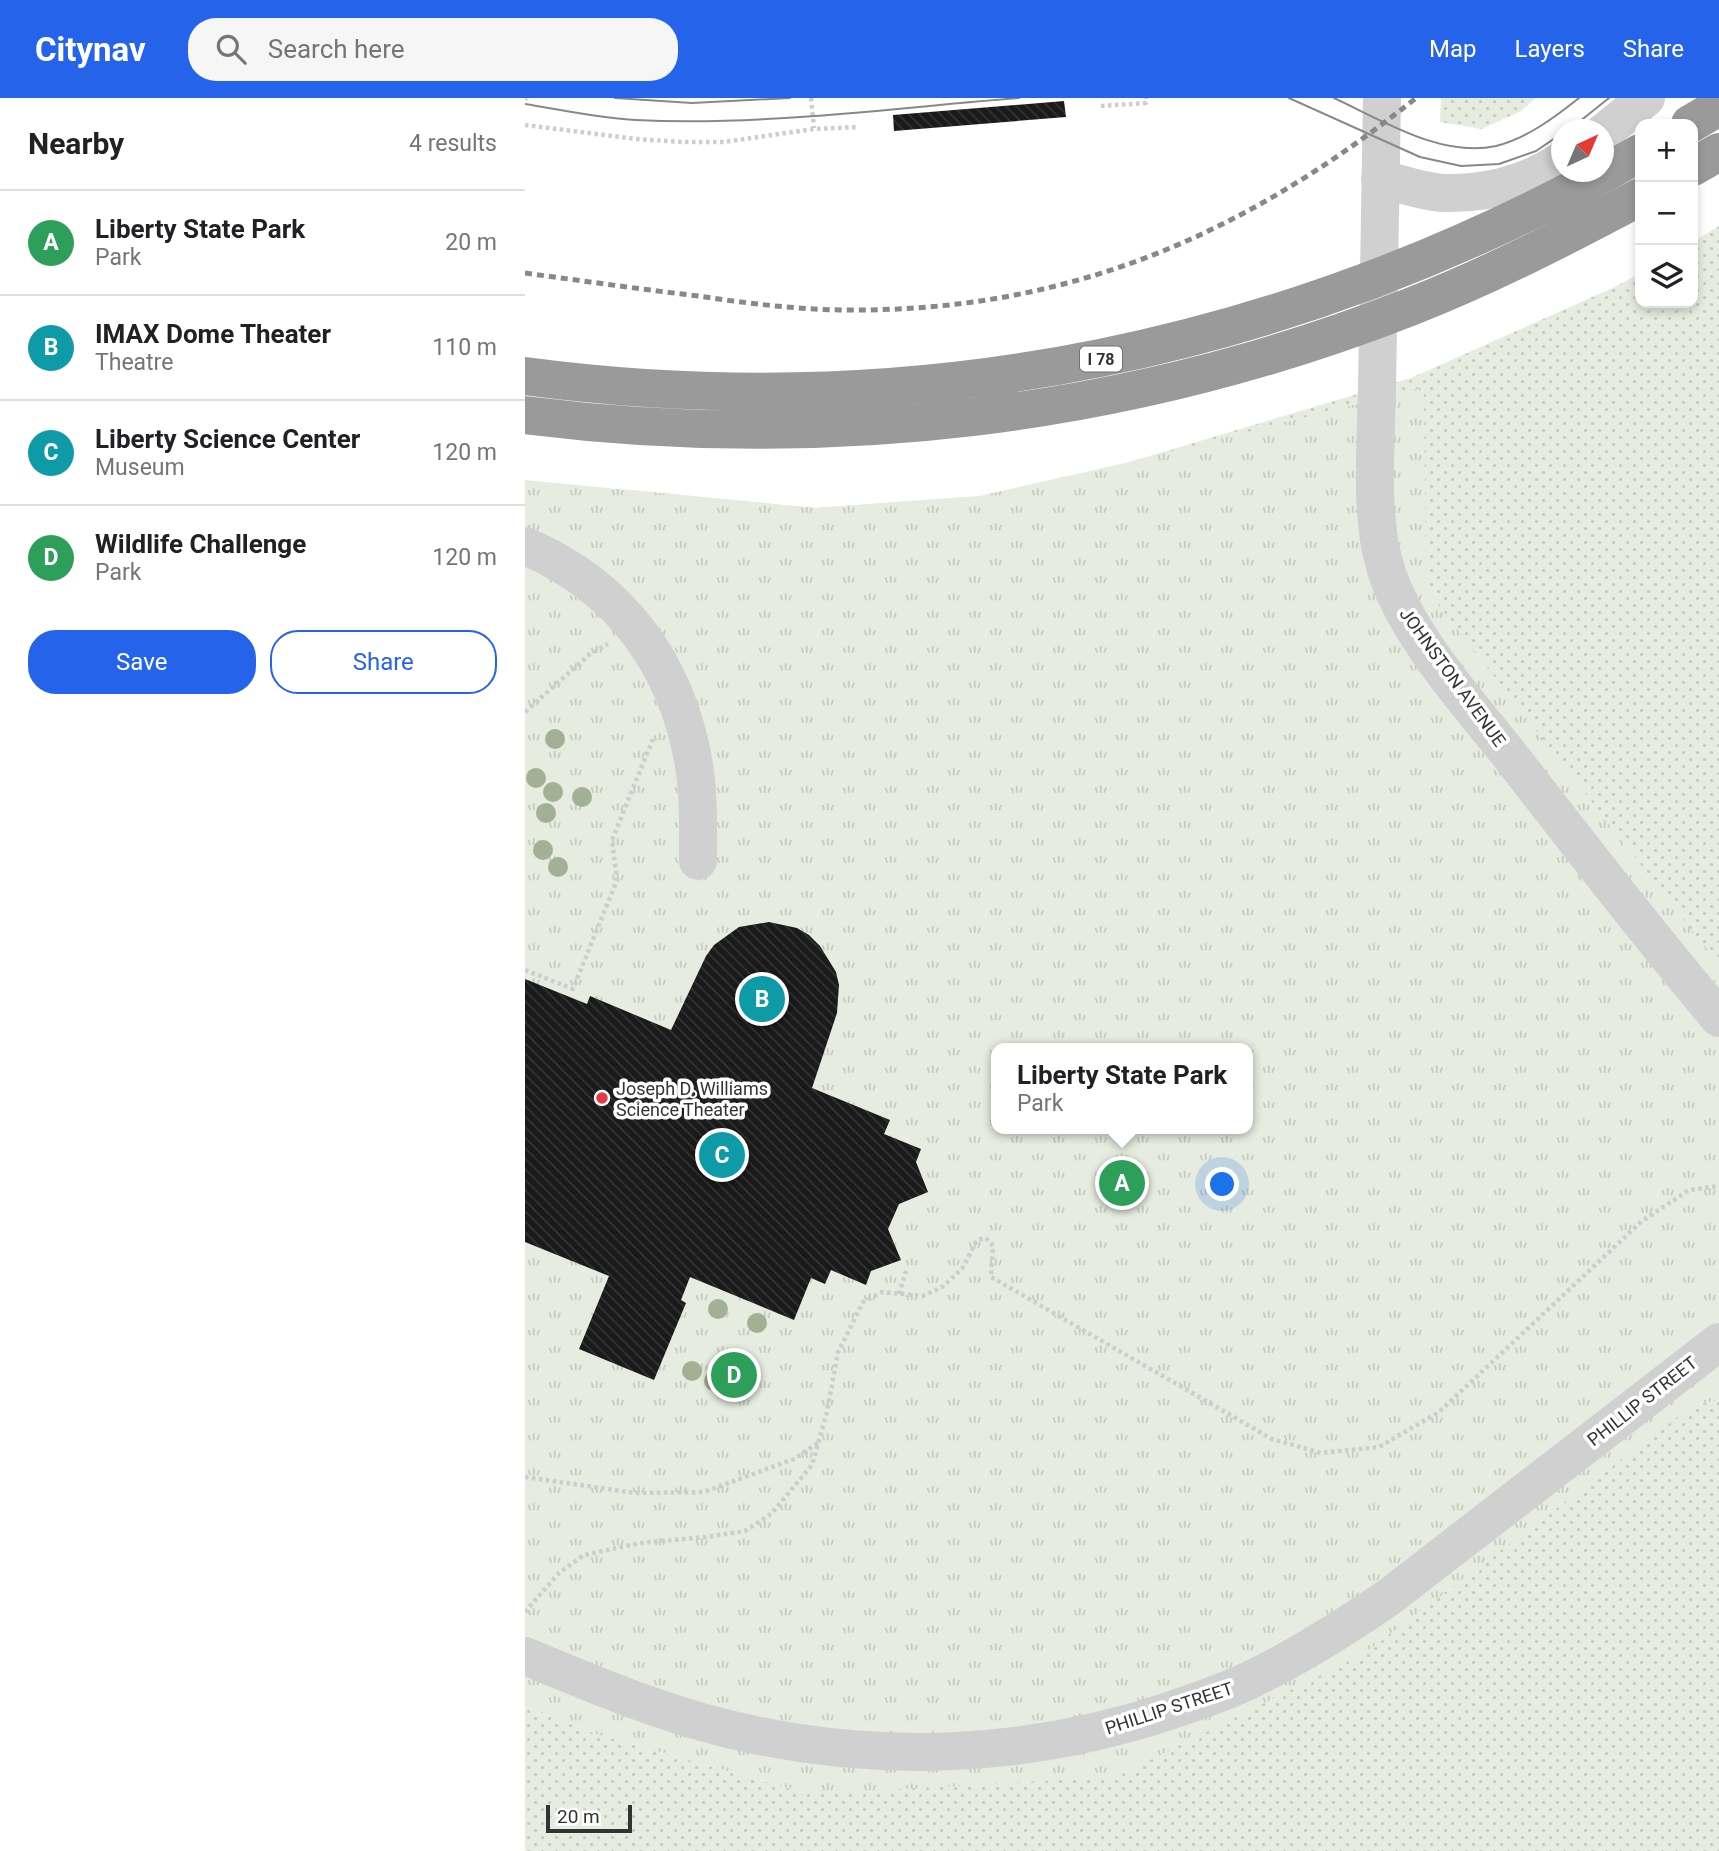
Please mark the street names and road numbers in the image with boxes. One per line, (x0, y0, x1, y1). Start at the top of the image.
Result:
road number: I 78 (1080, 346, 1122, 372)
street label: JOHNSTON AVENUE (1396, 604, 1510, 750)
street label: PHILLIP STREET (1583, 1352, 1701, 1450)
street label: PHILLIP STREET (1102, 1677, 1236, 1739)

